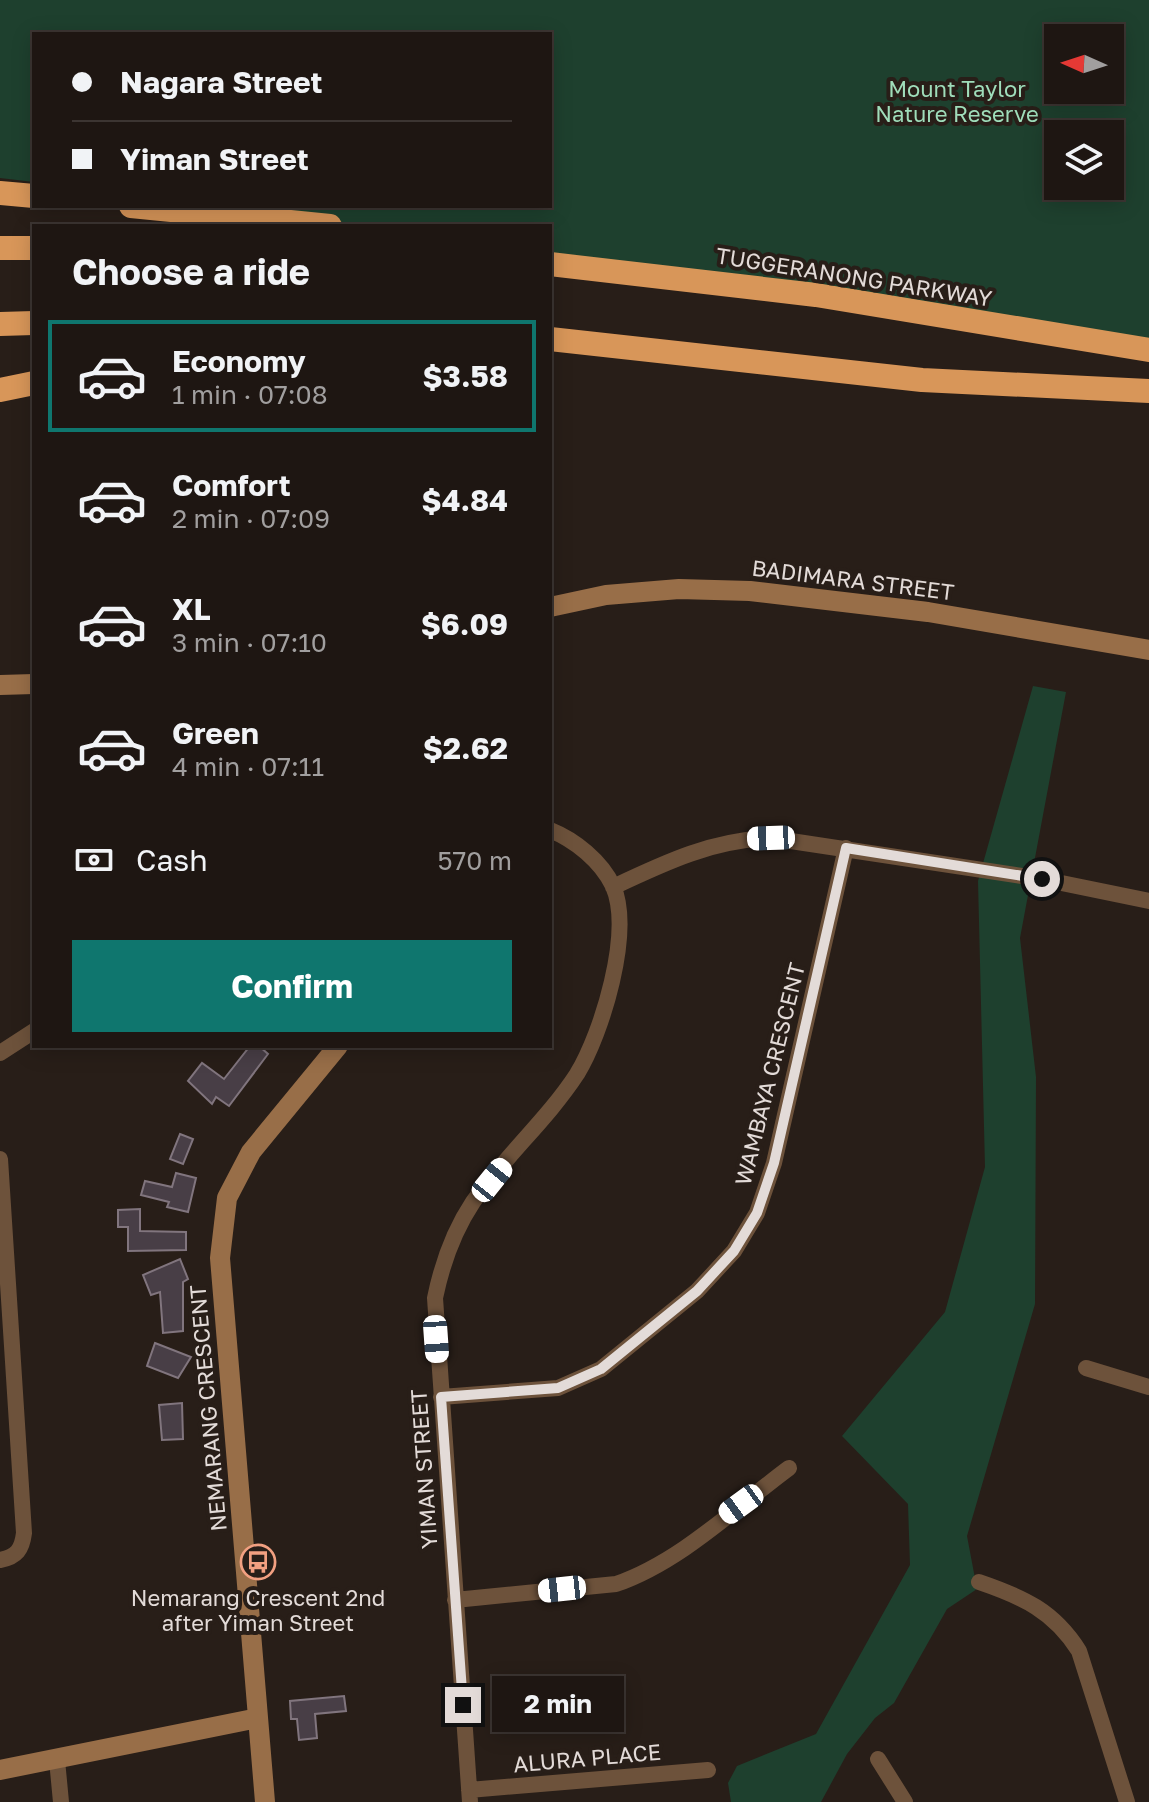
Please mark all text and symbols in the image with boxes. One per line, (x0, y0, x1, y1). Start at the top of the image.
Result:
north arrow (1044, 24, 1124, 104)
map controls (1044, 24, 1124, 200)
text: Nagara Street (120, 64, 323, 100)
park label: Mount Taylor Nature Reserve (875, 75, 1039, 127)
button: layers (1044, 120, 1124, 200)
text: Yiman Street (120, 141, 309, 177)
street label: TUGGERANONG PARKWAY (714, 241, 994, 312)
text: Choose a ride (72, 250, 310, 293)
icon: car (76, 340, 148, 412)
text: Economy (172, 343, 306, 379)
text: $3.58 (423, 358, 508, 394)
text: 1 min · 07:08 (172, 379, 328, 410)
icon: car (76, 464, 148, 536)
text: Comfort (172, 467, 291, 503)
text: $4.84 (422, 482, 508, 518)
text: 2 min · 07:09 (172, 503, 330, 534)
street label: BADIMARA STREET (750, 554, 956, 605)
icon: car (76, 588, 148, 660)
text: XL (172, 591, 211, 627)
text: $6.09 (421, 606, 508, 642)
text: 3 min · 07:10 (172, 627, 327, 658)
icon: car (76, 712, 148, 784)
text: Green (172, 715, 259, 751)
text: $2.62 (423, 730, 508, 766)
text: 4 min · 07:11 (172, 751, 324, 782)
car (747, 825, 795, 851)
icon: cash (72, 838, 116, 882)
text: Cash (136, 842, 208, 878)
text: 570 m (438, 845, 512, 876)
route start (1024, 861, 1060, 897)
button: Confirm (72, 940, 512, 1032)
street label: WAMBAYA CRESCENT (729, 959, 810, 1188)
car (468, 1154, 516, 1206)
street label: NEMARANG CRESCENT (183, 1283, 232, 1532)
car (422, 1314, 450, 1364)
street label: YIMAN STREET (404, 1388, 443, 1550)
car (715, 1480, 767, 1528)
bus stop icon: Nemarang Crescent 2nd after Yiman Street (239, 1543, 277, 1581)
car (537, 1575, 587, 1603)
place label: Nemarang Crescent 2nd after Yiman Street (131, 1584, 385, 1636)
callout: 2 min (491, 1677, 623, 1733)
route end (445, 1687, 481, 1723)
text: 2 min (524, 1688, 592, 1719)
street label: ALURA PLACE (512, 1738, 662, 1777)

